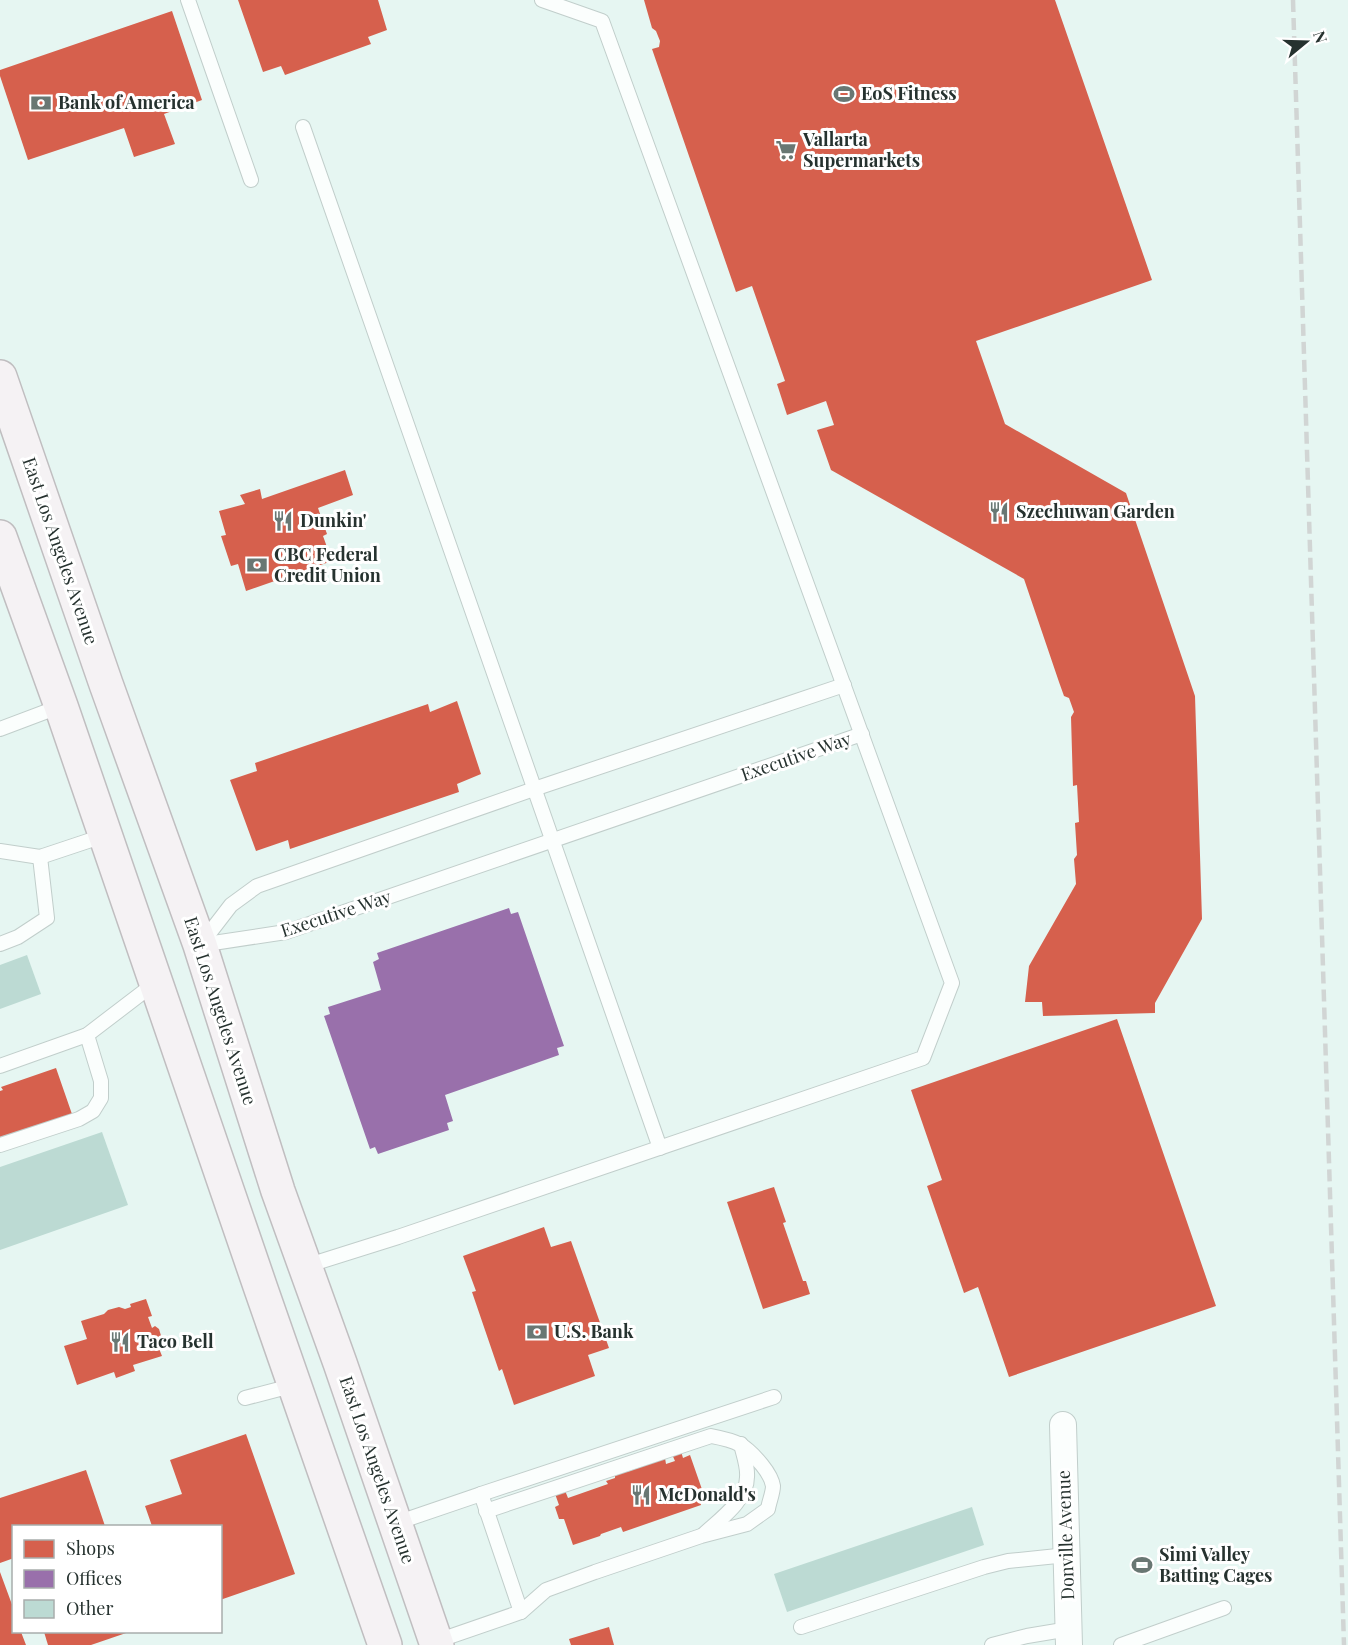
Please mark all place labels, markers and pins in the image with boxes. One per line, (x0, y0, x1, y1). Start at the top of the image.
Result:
place label: EoS Fitness (861, 81, 957, 105)
sports icon: EoS Fitness (832, 82, 856, 106)
place label: Bank of America (58, 90, 195, 114)
bank icon: Bank of America (29, 91, 53, 115)
place label: Vallarta Supermarkets (802, 127, 920, 172)
supermarket icon: Vallarta Supermarkets (774, 138, 798, 162)
place label: Szechuwan Garden (1016, 499, 1175, 523)
restaurant icon: Szechuwan Garden (987, 500, 1011, 524)
place label: Dunkin' (300, 508, 367, 532)
restaurant icon: Dunkin' (271, 509, 295, 533)
place label: CBC Federal Credit Union (274, 542, 381, 587)
bank icon: CBC Federal Credit Union (245, 553, 269, 577)
place label: U.S. Bank (554, 1319, 634, 1343)
bank icon: U.S. Bank (525, 1320, 549, 1344)
place label: Taco Bell (137, 1329, 214, 1353)
restaurant icon: Taco Bell (108, 1330, 132, 1354)
place label: McDonald's (658, 1482, 756, 1506)
restaurant icon: McDonald's (629, 1483, 653, 1507)
place label: Simi Valley Batting Cages (1159, 1542, 1272, 1587)
sports icon: Simi Valley Batting Cages (1130, 1553, 1154, 1577)

